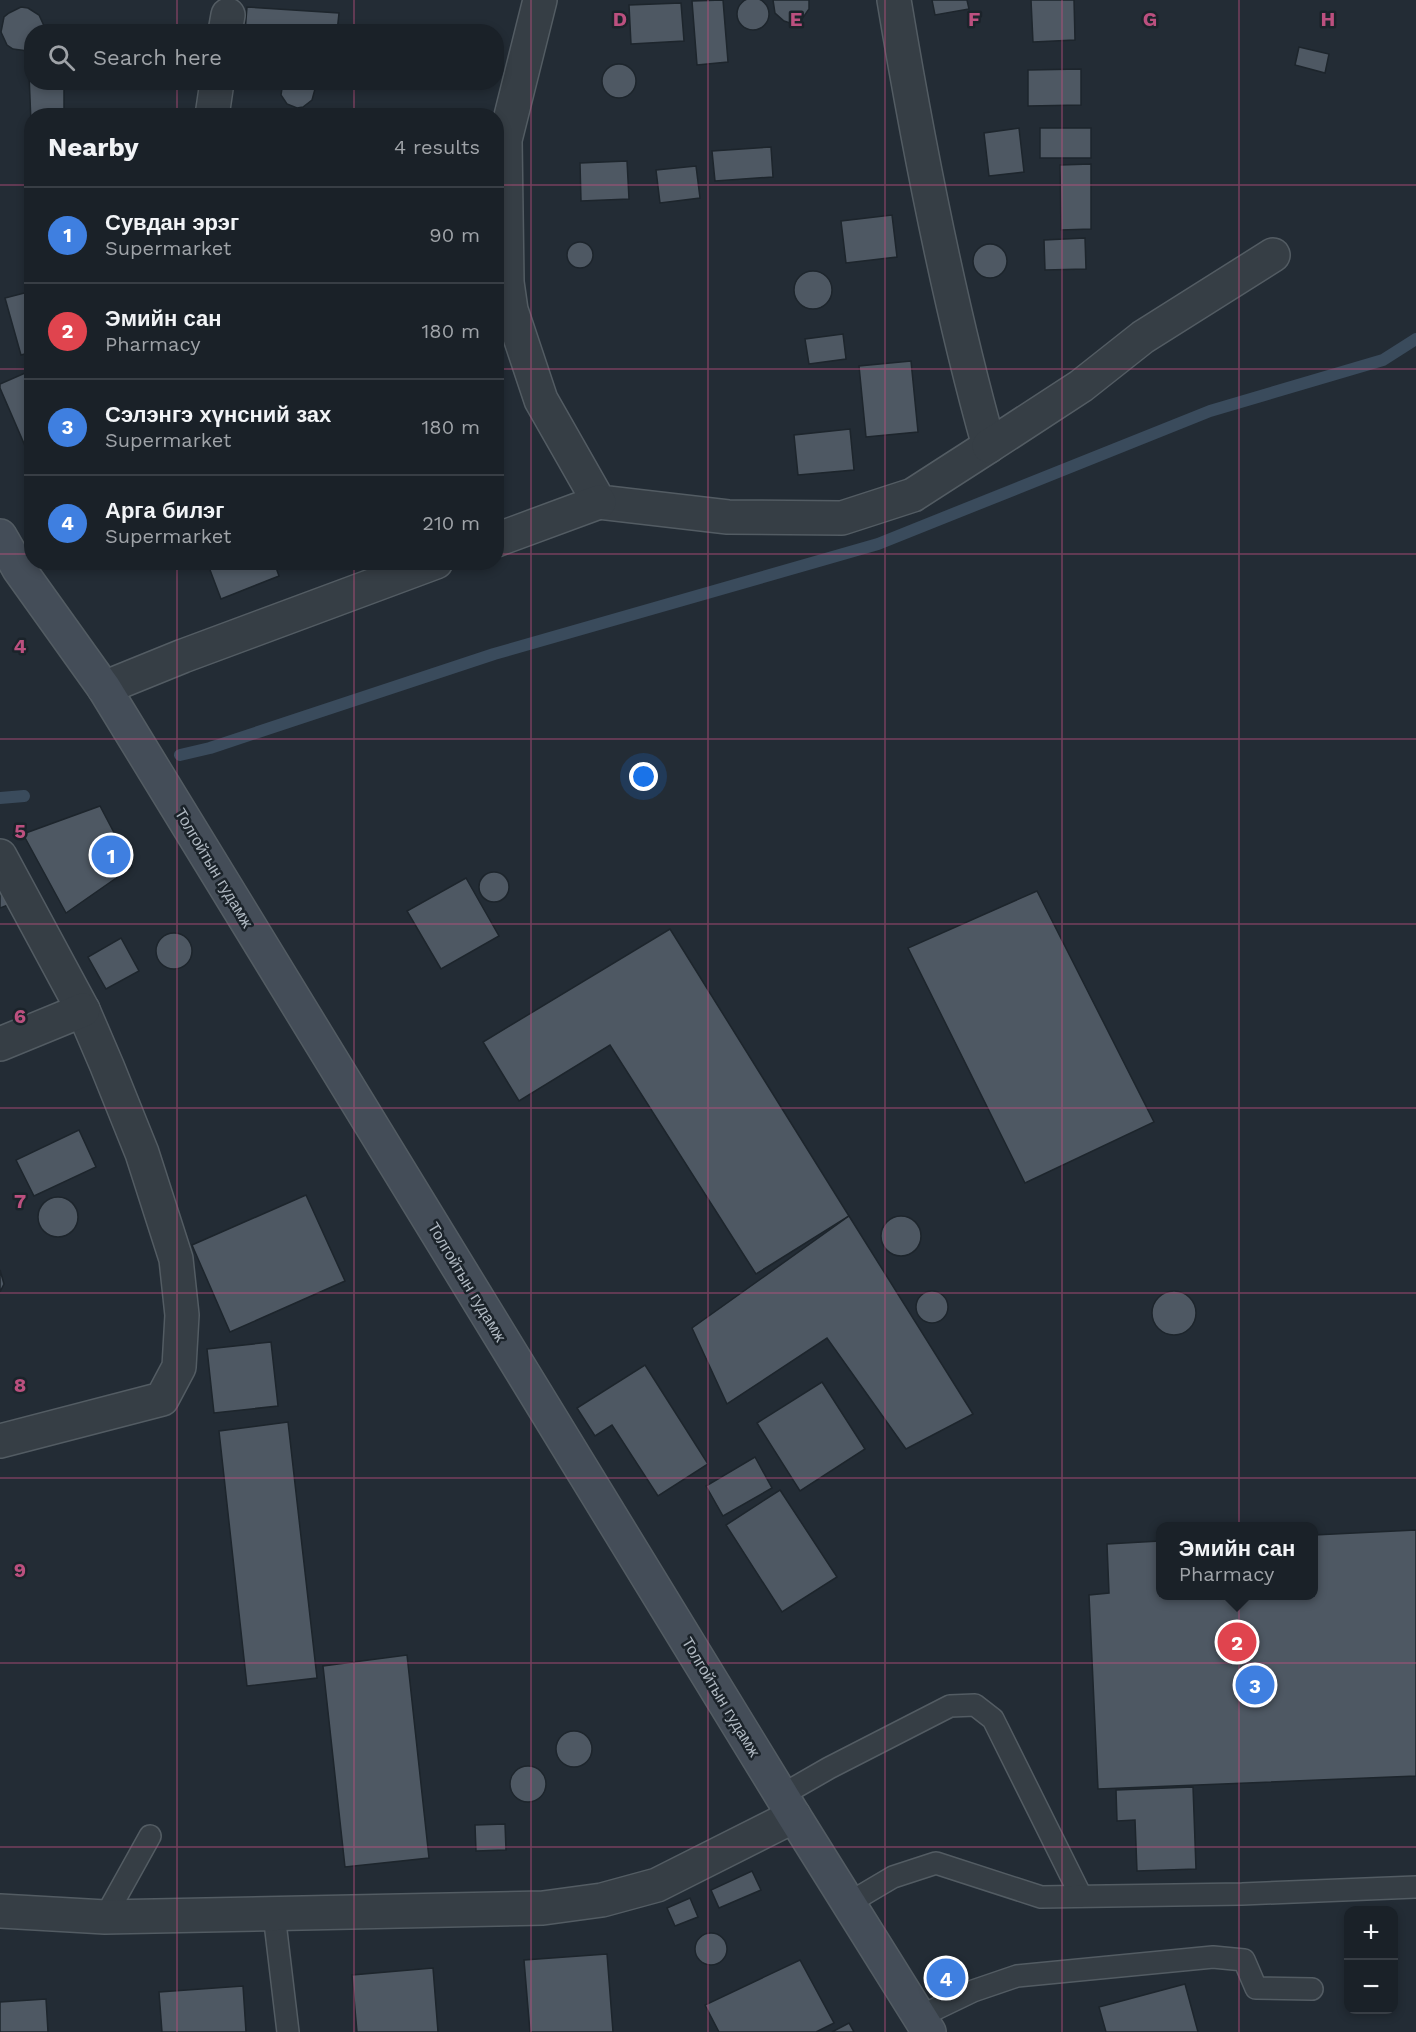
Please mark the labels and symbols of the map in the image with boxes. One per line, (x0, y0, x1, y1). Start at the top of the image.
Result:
text: D (613, 7, 627, 31)
text: E (790, 7, 802, 31)
text: F (968, 7, 980, 31)
text: G (1143, 7, 1157, 31)
text: H (1321, 7, 1335, 31)
text: 4 (14, 634, 27, 658)
your location (629, 762, 658, 791)
street label: Толгойтын гудамж (171, 805, 257, 931)
text: 5 (14, 819, 26, 843)
pin: 1 (92, 832, 130, 878)
text: 6 (14, 1004, 26, 1028)
text: 7 (14, 1189, 26, 1213)
street label: Толгойтын гудамж (424, 1219, 510, 1345)
text: 8 (14, 1373, 26, 1397)
text: 9 (14, 1558, 26, 1582)
pin: 2 (1218, 1620, 1256, 1664)
street label: Толгойтын гудамж (678, 1634, 764, 1760)
pin: 3 (1236, 1662, 1274, 1708)
pin: 4 (926, 1956, 966, 2000)

